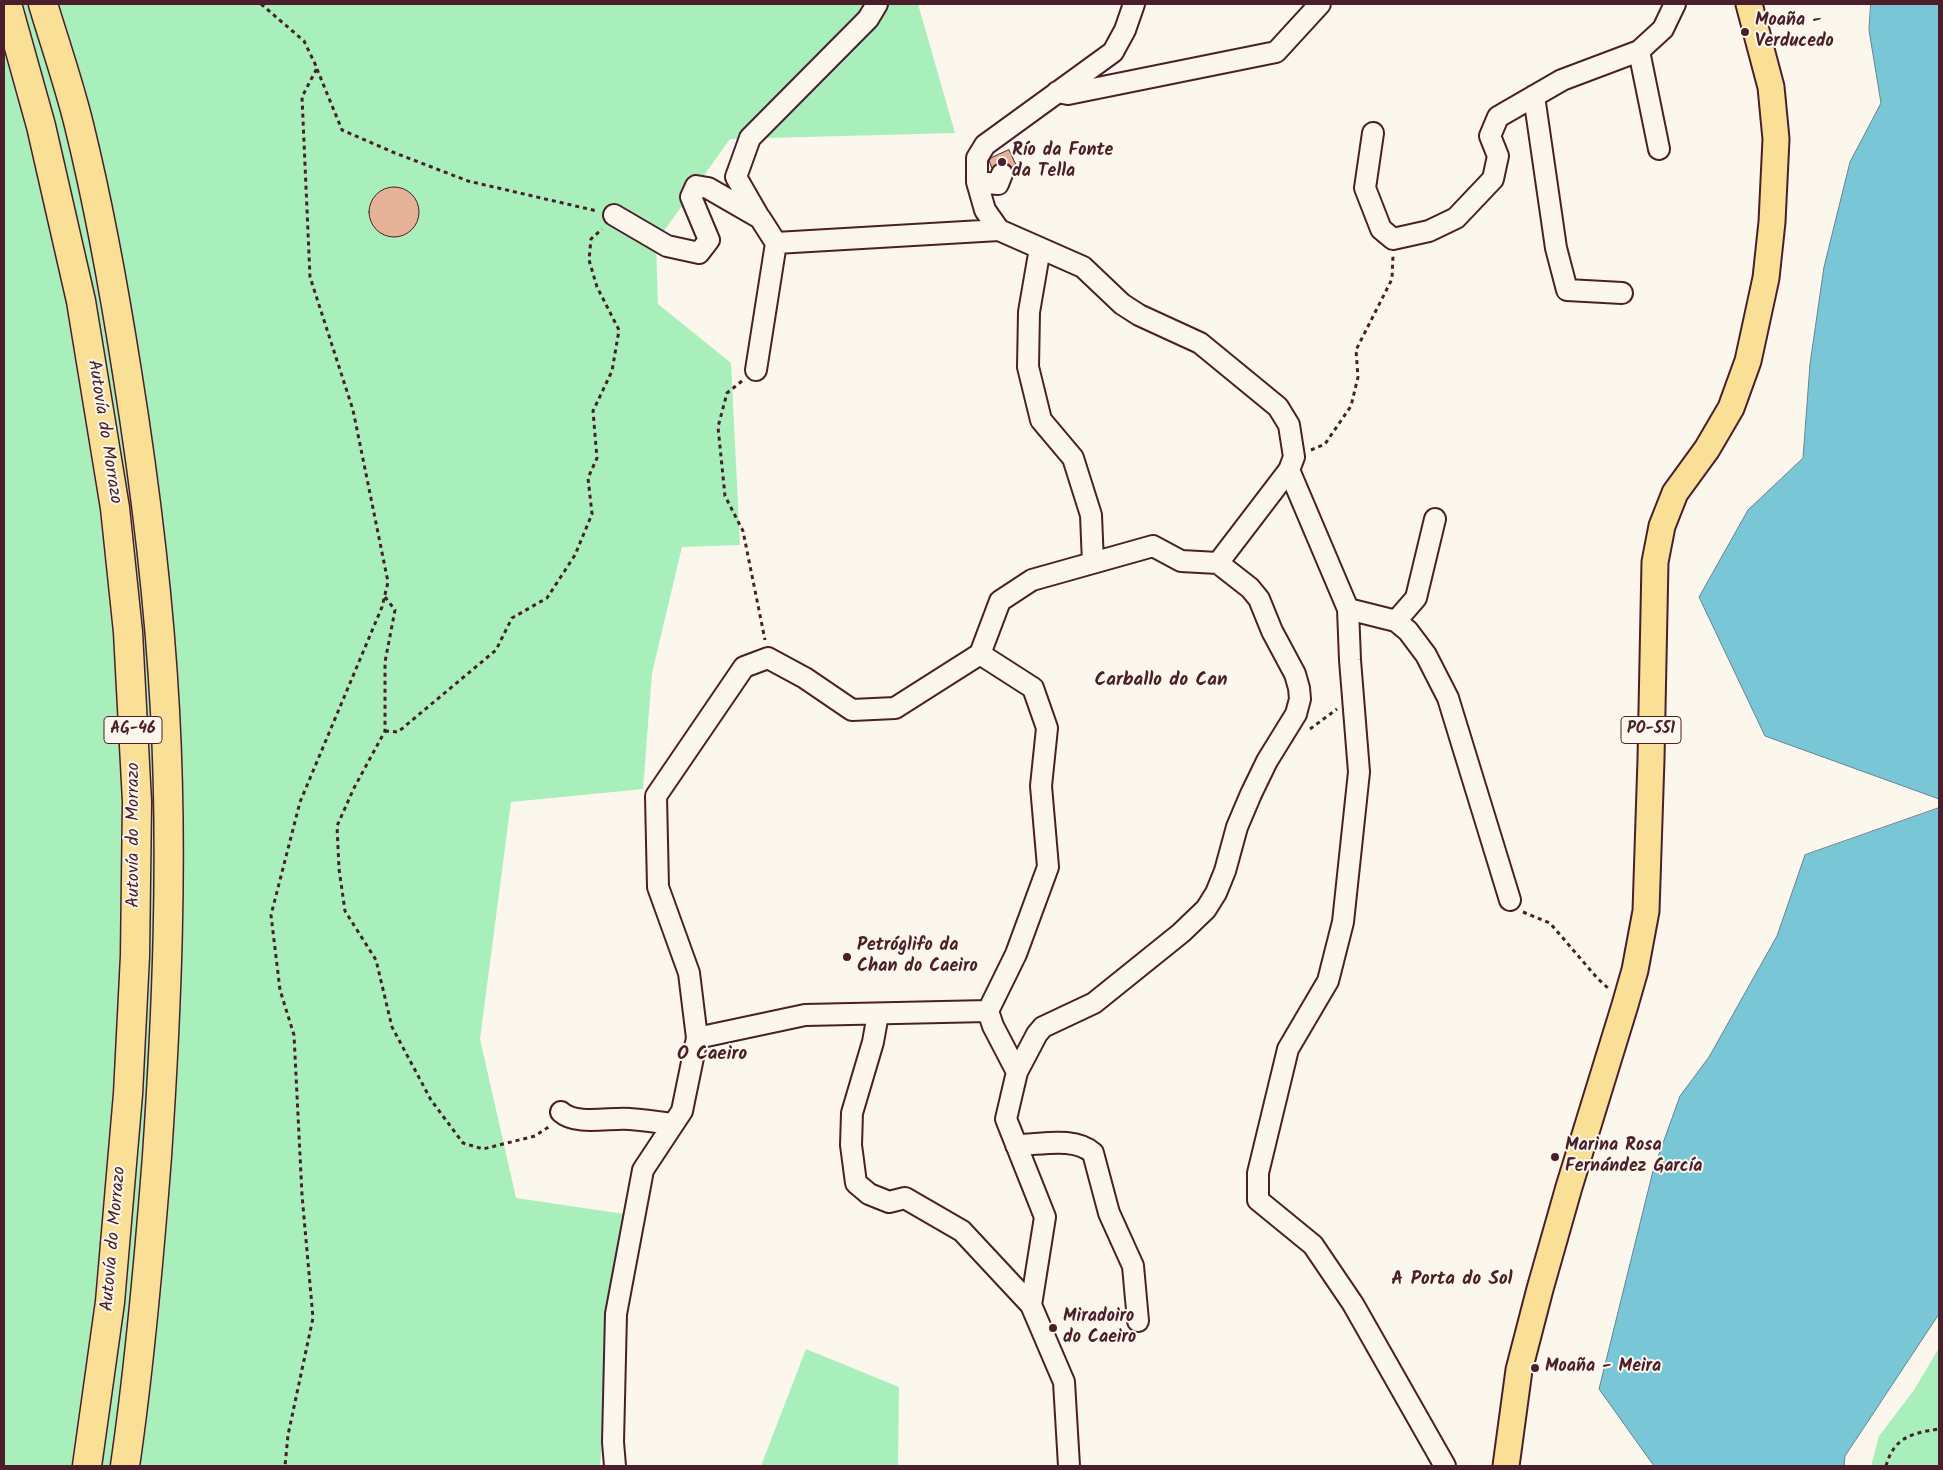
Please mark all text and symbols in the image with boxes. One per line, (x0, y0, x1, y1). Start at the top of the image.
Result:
place label: Moaña - Verducedo (1755, 11, 1834, 54)
marker: Moaña - Verducedo (1739, 26, 1751, 38)
place label: Río da Fonte da Tella (1012, 141, 1113, 183)
marker: Río da Fonte da Tella (996, 156, 1008, 168)
street label: Autovía do Morrazo (81, 359, 125, 505)
district label: Carballo do Can (1095, 671, 1227, 693)
road number: AG-46 (104, 716, 162, 744)
road number: PO-551 (1621, 716, 1681, 744)
street label: Autovía do Morrazo (124, 762, 146, 908)
place label: Petróglifo da Chan do Caeiro (857, 936, 978, 979)
marker: Petróglifo da Chan do Caeiro (841, 951, 853, 963)
district label: O Caeiro (677, 1045, 747, 1067)
place label: Marina Rosa Fernández García (1565, 1136, 1702, 1178)
marker: Marina Rosa Fernández García (1549, 1151, 1561, 1163)
street label: Autovía do Morrazo (98, 1166, 132, 1312)
district label: A Porta do Sol (1391, 1270, 1513, 1292)
place label: Miradoiro do Caeiro (1063, 1307, 1136, 1350)
marker: Miradoiro do Caeiro (1047, 1322, 1059, 1334)
place label: Moaña - Meira (1545, 1357, 1661, 1379)
marker: Moaña - Meira (1529, 1362, 1541, 1374)

